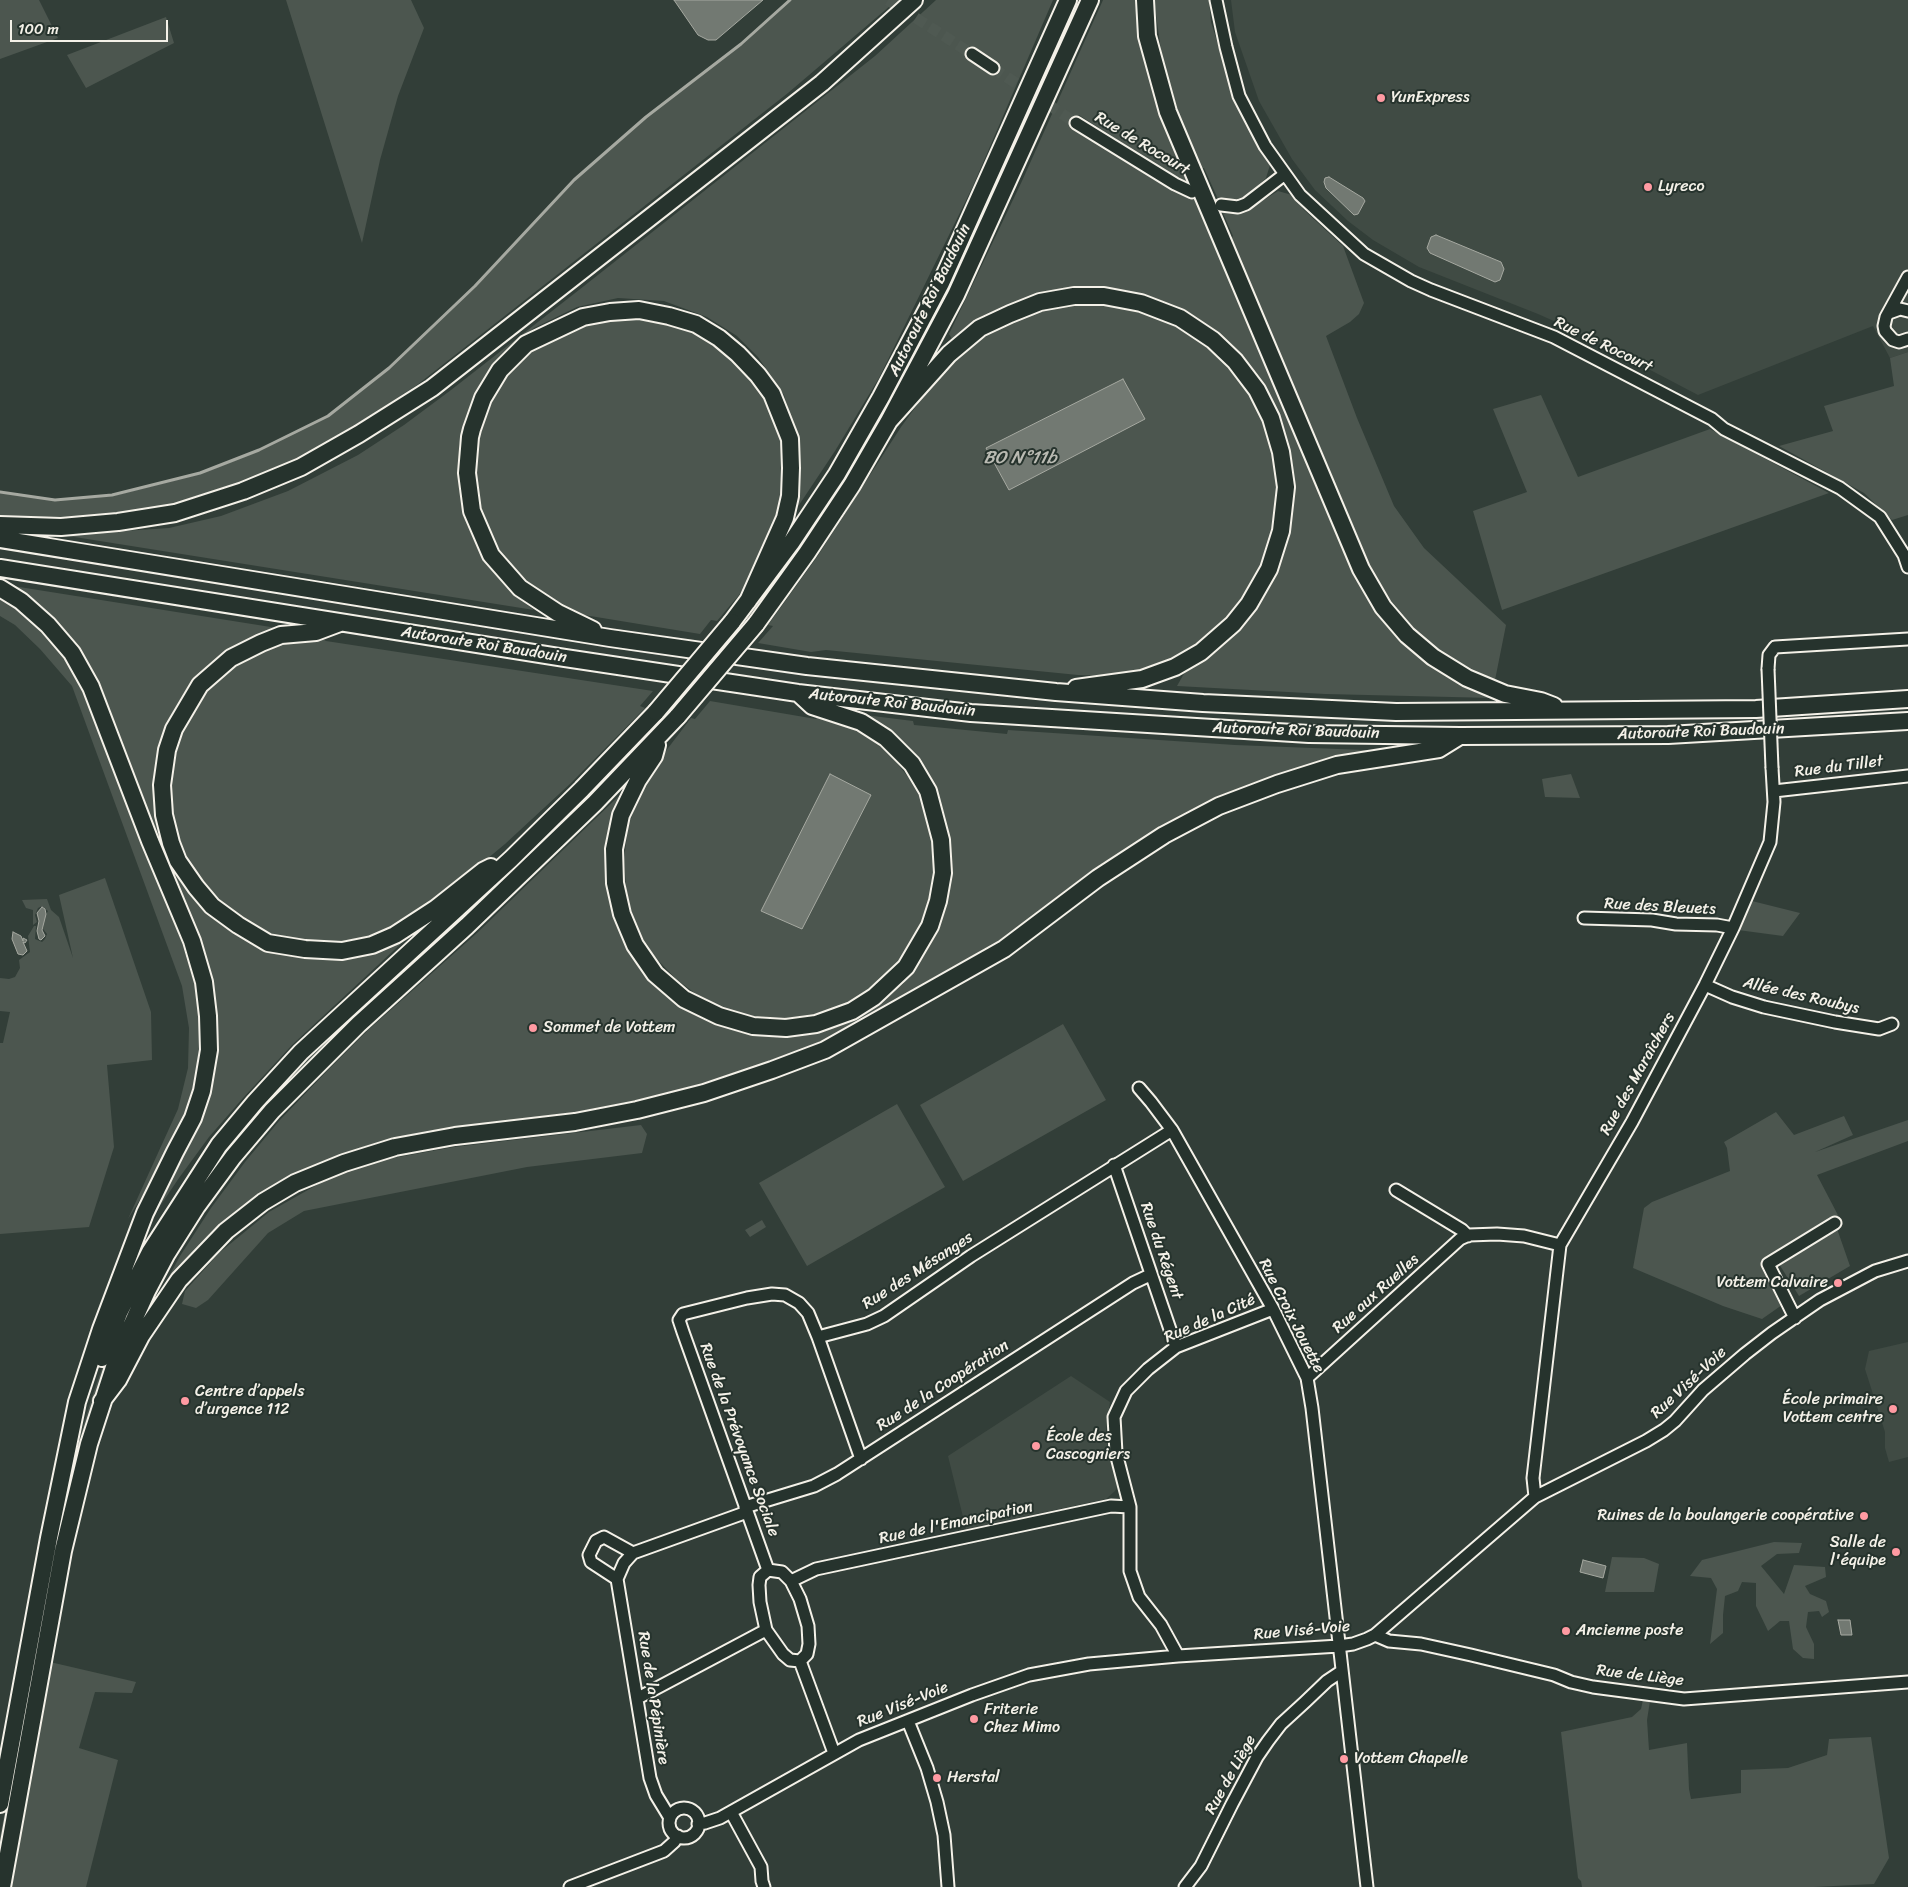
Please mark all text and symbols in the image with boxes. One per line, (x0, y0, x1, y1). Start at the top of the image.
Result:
scale bar (12, 10, 170, 42)
text: 100 m (18, 16, 59, 42)
place label: YunExpress (1391, 88, 1470, 108)
marker: YunExpress (1375, 92, 1387, 104)
street label: Rue de Rocourt (1091, 108, 1193, 180)
place label: Lyreco (1658, 177, 1705, 197)
marker: Lyreco (1642, 181, 1654, 193)
street label: Autoroute Roi Baudouin (885, 221, 975, 379)
street label: Rue de Rocourt (1551, 313, 1655, 377)
water label: BO N°11b (983, 447, 1057, 469)
street label: Autoroute Roi Baudouin (400, 622, 568, 668)
street label: Autoroute Roi Baudouin (808, 685, 976, 721)
street label: Autoroute Roi Baudouin (1212, 718, 1380, 744)
street label: Autoroute Roi Baudouin (1617, 719, 1785, 745)
street label: Rue du Tillet (1794, 752, 1884, 782)
street label: Rue des Bleuets (1604, 894, 1716, 920)
street label: Allée des Roubys (1741, 973, 1861, 1019)
street label: Rue des Maraîchers (1596, 1009, 1680, 1139)
place label: Sommet de Vottem (543, 1018, 675, 1038)
marker: Sommet de Vottem (527, 1022, 539, 1034)
street label: Rue du Régent (1135, 1200, 1187, 1302)
street label: Rue des Mésanges (859, 1228, 977, 1314)
street label: Rue aux Ruelles (1329, 1250, 1423, 1338)
street label: Rue Croix Jouette (1254, 1256, 1328, 1376)
place label: Vottem Calvaire (1717, 1273, 1828, 1293)
marker: Vottem Calvaire (1832, 1277, 1844, 1289)
street label: Rue de la Cité (1161, 1290, 1259, 1348)
street label: Rue de la Coopération (873, 1336, 1013, 1436)
street label: Rue de la Prévoyance Sociale (695, 1341, 783, 1539)
street label: Rue Visé-Voie (1647, 1343, 1731, 1423)
place label: Centre d’appels d’urgence 112 (195, 1382, 305, 1420)
place label: École primaire Vottem centre (1782, 1390, 1883, 1428)
marker: Centre d’appels d’urgence 112 (179, 1395, 191, 1407)
marker: École primaire Vottem centre (1887, 1403, 1899, 1415)
place label: École des Cascogniers (1046, 1427, 1130, 1465)
marker: École des Cascogniers (1030, 1440, 1042, 1452)
street label: Rue de l'Emancipation (877, 1497, 1035, 1549)
place label: Ruines de la boulangerie coopérative (1597, 1506, 1854, 1526)
marker: Ruines de la boulangerie coopérative (1858, 1510, 1870, 1522)
place label: Salle de l'équipe (1830, 1533, 1886, 1571)
marker: Salle de l'équipe (1890, 1546, 1902, 1558)
street label: Rue Visé-Voie (1253, 1617, 1351, 1645)
place label: Ancienne poste (1576, 1621, 1684, 1641)
marker: Ancienne poste (1560, 1625, 1572, 1637)
street label: Rue de la Pépinière (633, 1630, 673, 1766)
street label: Rue de Liège (1595, 1661, 1685, 1691)
street label: Rue Visé-Voie (855, 1678, 951, 1732)
place label: Friterie Chez Mimo (984, 1700, 1060, 1738)
marker: Friterie Chez Mimo (968, 1713, 980, 1725)
street label: Rue de Liège (1201, 1732, 1261, 1818)
place label: Vottem Chapelle (1354, 1749, 1468, 1769)
marker: Vottem Chapelle (1338, 1753, 1350, 1765)
place label: Herstal (947, 1768, 1000, 1788)
marker: Herstal (931, 1772, 943, 1784)

